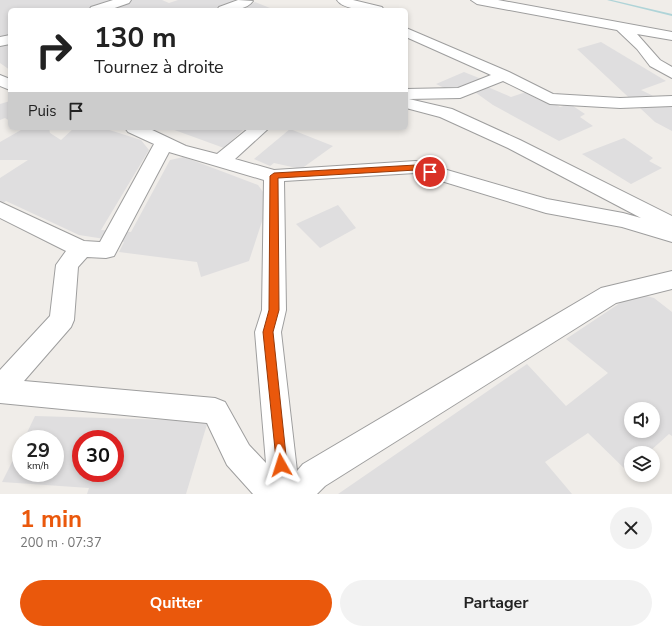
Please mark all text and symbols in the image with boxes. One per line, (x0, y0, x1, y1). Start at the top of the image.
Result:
text: 130 m (94, 19, 177, 57)
icon: right (28, 24, 80, 76)
text: Tournez à droite (94, 55, 224, 79)
icon: arrive (65, 100, 87, 122)
text: Puis (28, 101, 57, 121)
pin (413, 155, 447, 189)
icon: arrive (419, 161, 441, 183)
map controls (624, 402, 660, 482)
button: sound (624, 402, 660, 438)
speed limit sign: 30 (72, 430, 124, 482)
text: 29 (26, 437, 50, 464)
position arrow (260, 444, 302, 486)
button: layers (624, 446, 660, 482)
text: km/h (27, 459, 49, 473)
text: 1 min (20, 503, 82, 535)
button: close (610, 507, 652, 549)
text: 200 m · 07:37 (20, 534, 102, 552)
button: Quitter (20, 580, 332, 626)
button: Partager (340, 580, 652, 626)

